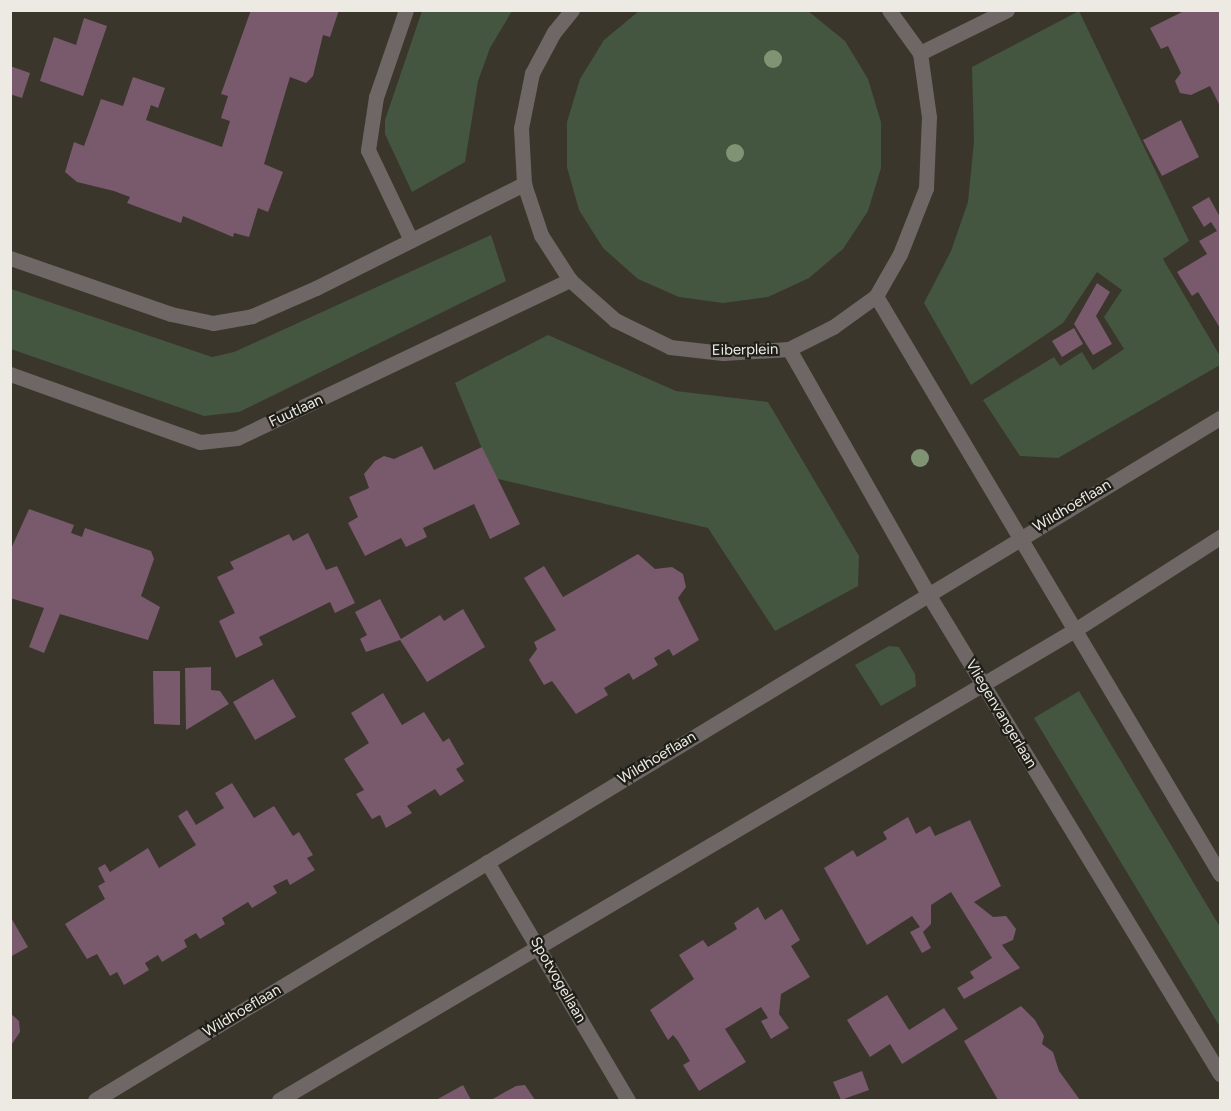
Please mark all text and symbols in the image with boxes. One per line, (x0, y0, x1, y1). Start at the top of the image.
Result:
street label: Eiberplein (712, 340, 778, 360)
street label: Fuutlaan (266, 391, 326, 431)
street label: Wildhoeflaan (1030, 476, 1114, 536)
street label: Vliegenvangerlaan (962, 657, 1040, 771)
street label: Wildhoeflaan (615, 728, 699, 788)
street label: Spotvogellaan (526, 934, 590, 1026)
street label: Wildhoeflaan (200, 981, 284, 1041)

